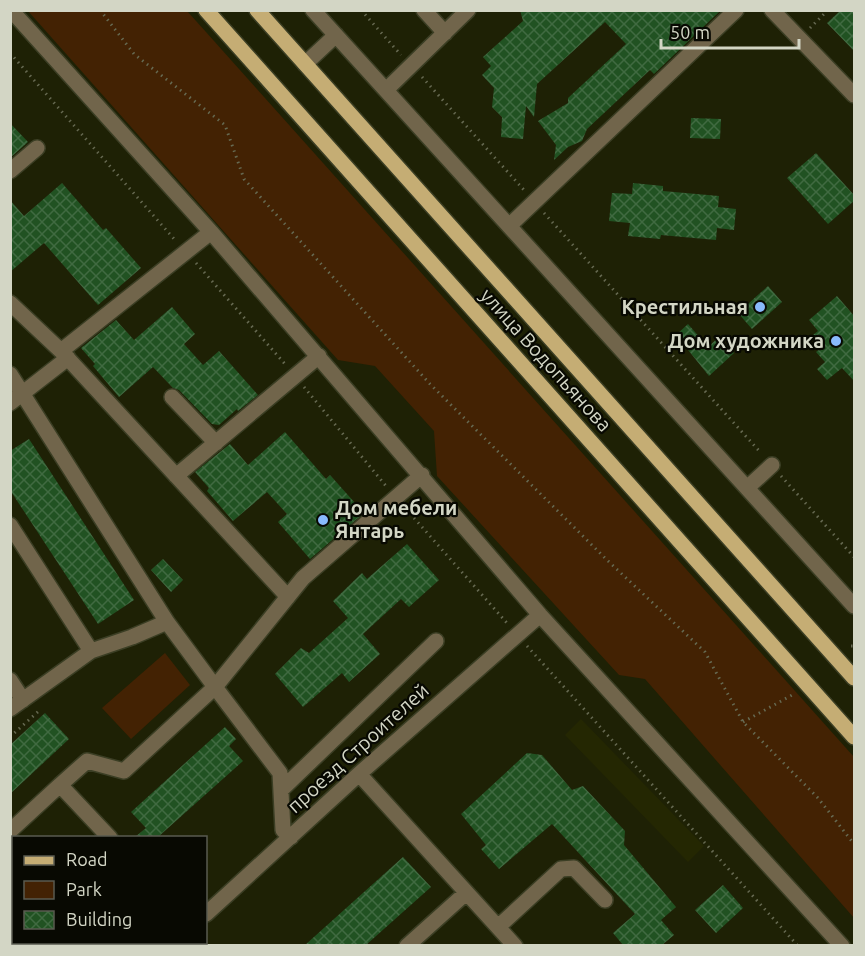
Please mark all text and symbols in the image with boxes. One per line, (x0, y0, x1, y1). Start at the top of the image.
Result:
scale bar (661, 12, 799, 50)
text: 50 m (670, 22, 710, 42)
street label: улица Водопьянова (476, 283, 617, 436)
place label: Крестильная (621, 295, 748, 318)
marker: Крестильная (753, 300, 767, 314)
place label: Дом художника (668, 329, 824, 352)
marker: Дом художника (829, 334, 843, 348)
place label: Дом мебели Янтарь (335, 496, 457, 542)
marker: Дом мебели Янтарь (316, 513, 330, 527)
street label: проезд Строителей (282, 678, 433, 817)
legend (12, 836, 207, 944)
text: Road (66, 849, 108, 869)
text: Park (66, 879, 102, 899)
text: Building (66, 909, 132, 929)

